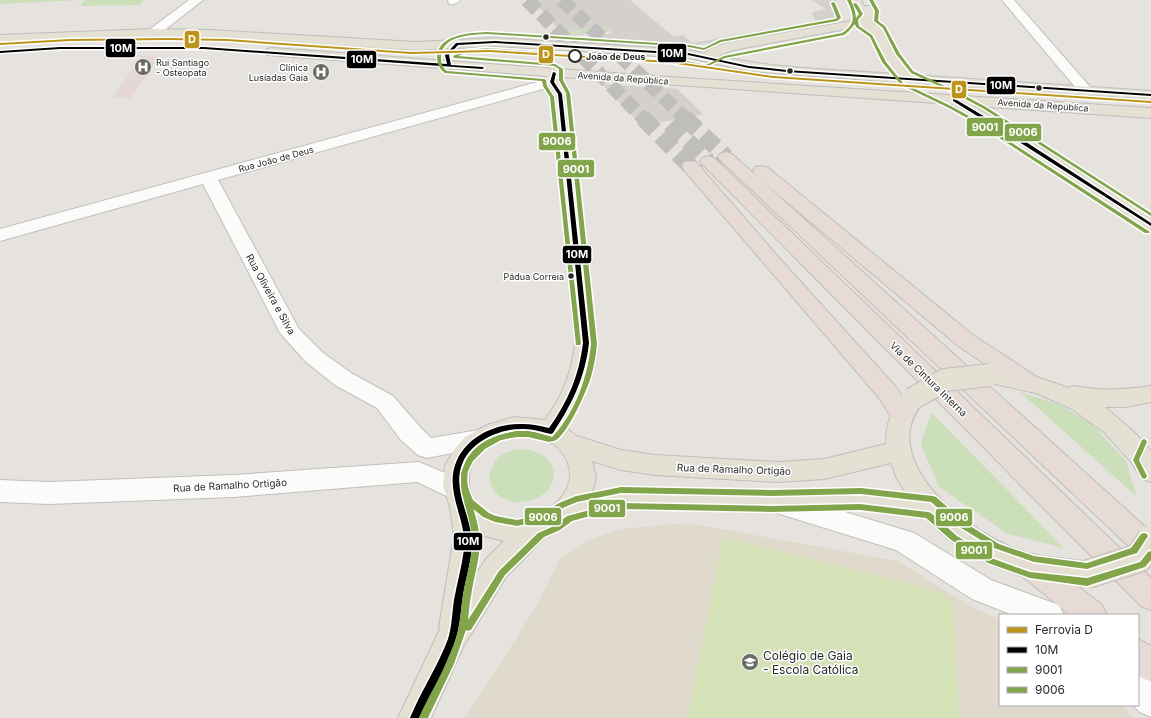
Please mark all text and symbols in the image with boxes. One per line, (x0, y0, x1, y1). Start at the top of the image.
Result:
line badge: D (184, 30, 200, 49)
text: D (188, 32, 196, 46)
unlabelled marker (541, 32, 551, 42)
line badge: 10M (105, 38, 136, 58)
text: 10M (110, 41, 132, 55)
line badge: 10M (657, 43, 687, 63)
line badge: D (538, 45, 554, 64)
text: 10M (661, 46, 683, 60)
text: D (542, 47, 550, 61)
marker: João de Deus (568, 49, 582, 63)
line badge: 10M (346, 50, 377, 69)
place label: João de Deus (586, 51, 645, 62)
text: 10M (351, 52, 373, 66)
hospital icon: Rui Santiago - Osteopata (133, 57, 153, 77)
place label: Rui Santiago - Osteopata (156, 57, 209, 78)
place label: Clínica Lusíadas Gaia (249, 62, 308, 83)
hospital icon: Clínica Lusíadas Gaia (311, 62, 331, 82)
unlabelled marker (785, 66, 795, 76)
street label: Avenida da República (577, 69, 669, 87)
line badge: 10M (986, 76, 1016, 95)
text: 10M (990, 78, 1012, 92)
line badge: D (951, 80, 967, 99)
text: D (955, 82, 963, 96)
unlabelled marker (1034, 83, 1044, 93)
street label: Avenida da República (997, 96, 1089, 114)
line badge: 9001 (966, 117, 1004, 137)
text: 9001 (972, 120, 999, 134)
line badge: 9006 (1004, 123, 1042, 142)
text: 9006 (1008, 125, 1038, 139)
line badge: 9006 (538, 132, 576, 151)
text: 9006 (542, 134, 572, 148)
street label: Rua João de Deus (237, 144, 315, 174)
line badge: 9001 (557, 159, 595, 178)
text: 9001 (563, 162, 590, 176)
line badge: 10M (562, 245, 592, 264)
text: 10M (566, 247, 588, 261)
street label: Rua Oliveira e Silva (244, 252, 298, 336)
place label: Pádua Correia (504, 271, 564, 282)
marker: Pádua Correia (566, 271, 576, 281)
street label: Via de Cintura Interna (888, 339, 970, 419)
street label: Rua de Ramalho Ortigão (677, 461, 791, 477)
street label: Rua de Ramalho Ortigão (173, 476, 287, 494)
line badge: 9001 (588, 499, 626, 518)
text: 9001 (594, 501, 621, 515)
line badge: 9006 (524, 507, 562, 526)
line badge: 9006 (935, 508, 973, 527)
text: 9006 (528, 510, 558, 524)
text: 9006 (939, 510, 969, 524)
line badge: 10M (453, 532, 483, 551)
text: 10M (457, 534, 479, 548)
line badge: 9001 (955, 541, 993, 560)
text: 9001 (961, 543, 988, 557)
legend (999, 614, 1139, 706)
text: Ferrovia D (1035, 622, 1093, 637)
text: 10M (1035, 642, 1058, 657)
place label: Colégio de Gaia - Escola Católica (763, 648, 859, 677)
school or university icon: Colégio de Gaia - Escola Católica (740, 652, 760, 672)
text: 9001 (1035, 662, 1062, 677)
text: 9006 (1035, 682, 1065, 697)

